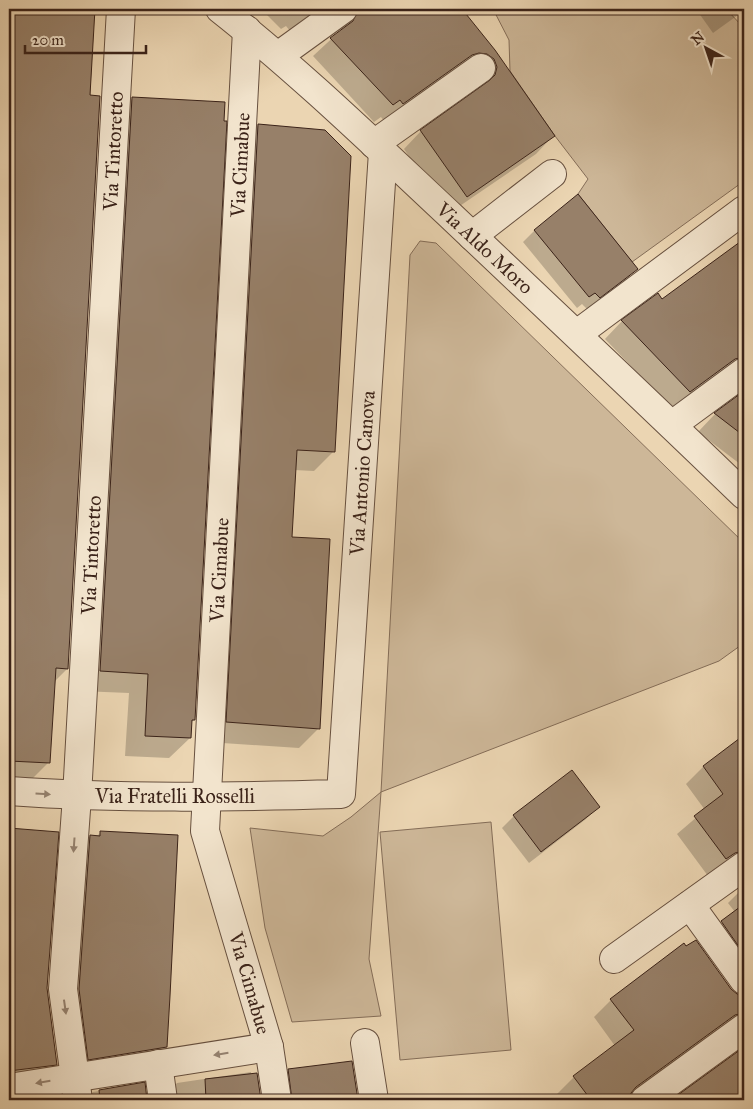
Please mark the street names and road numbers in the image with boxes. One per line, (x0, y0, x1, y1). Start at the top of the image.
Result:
street label: Via Tintoretto (98, 91, 128, 212)
street label: Via Cimabue (225, 112, 255, 219)
street label: Via Aldo Moro (431, 196, 538, 299)
street label: Via Antonio Canova (344, 389, 380, 557)
street label: Via Tintoretto (76, 495, 106, 616)
street label: Via Cimabue (204, 517, 234, 624)
street label: Via Fratelli Rosselli (94, 784, 256, 808)
street label: Via Cimabue (224, 928, 276, 1037)

